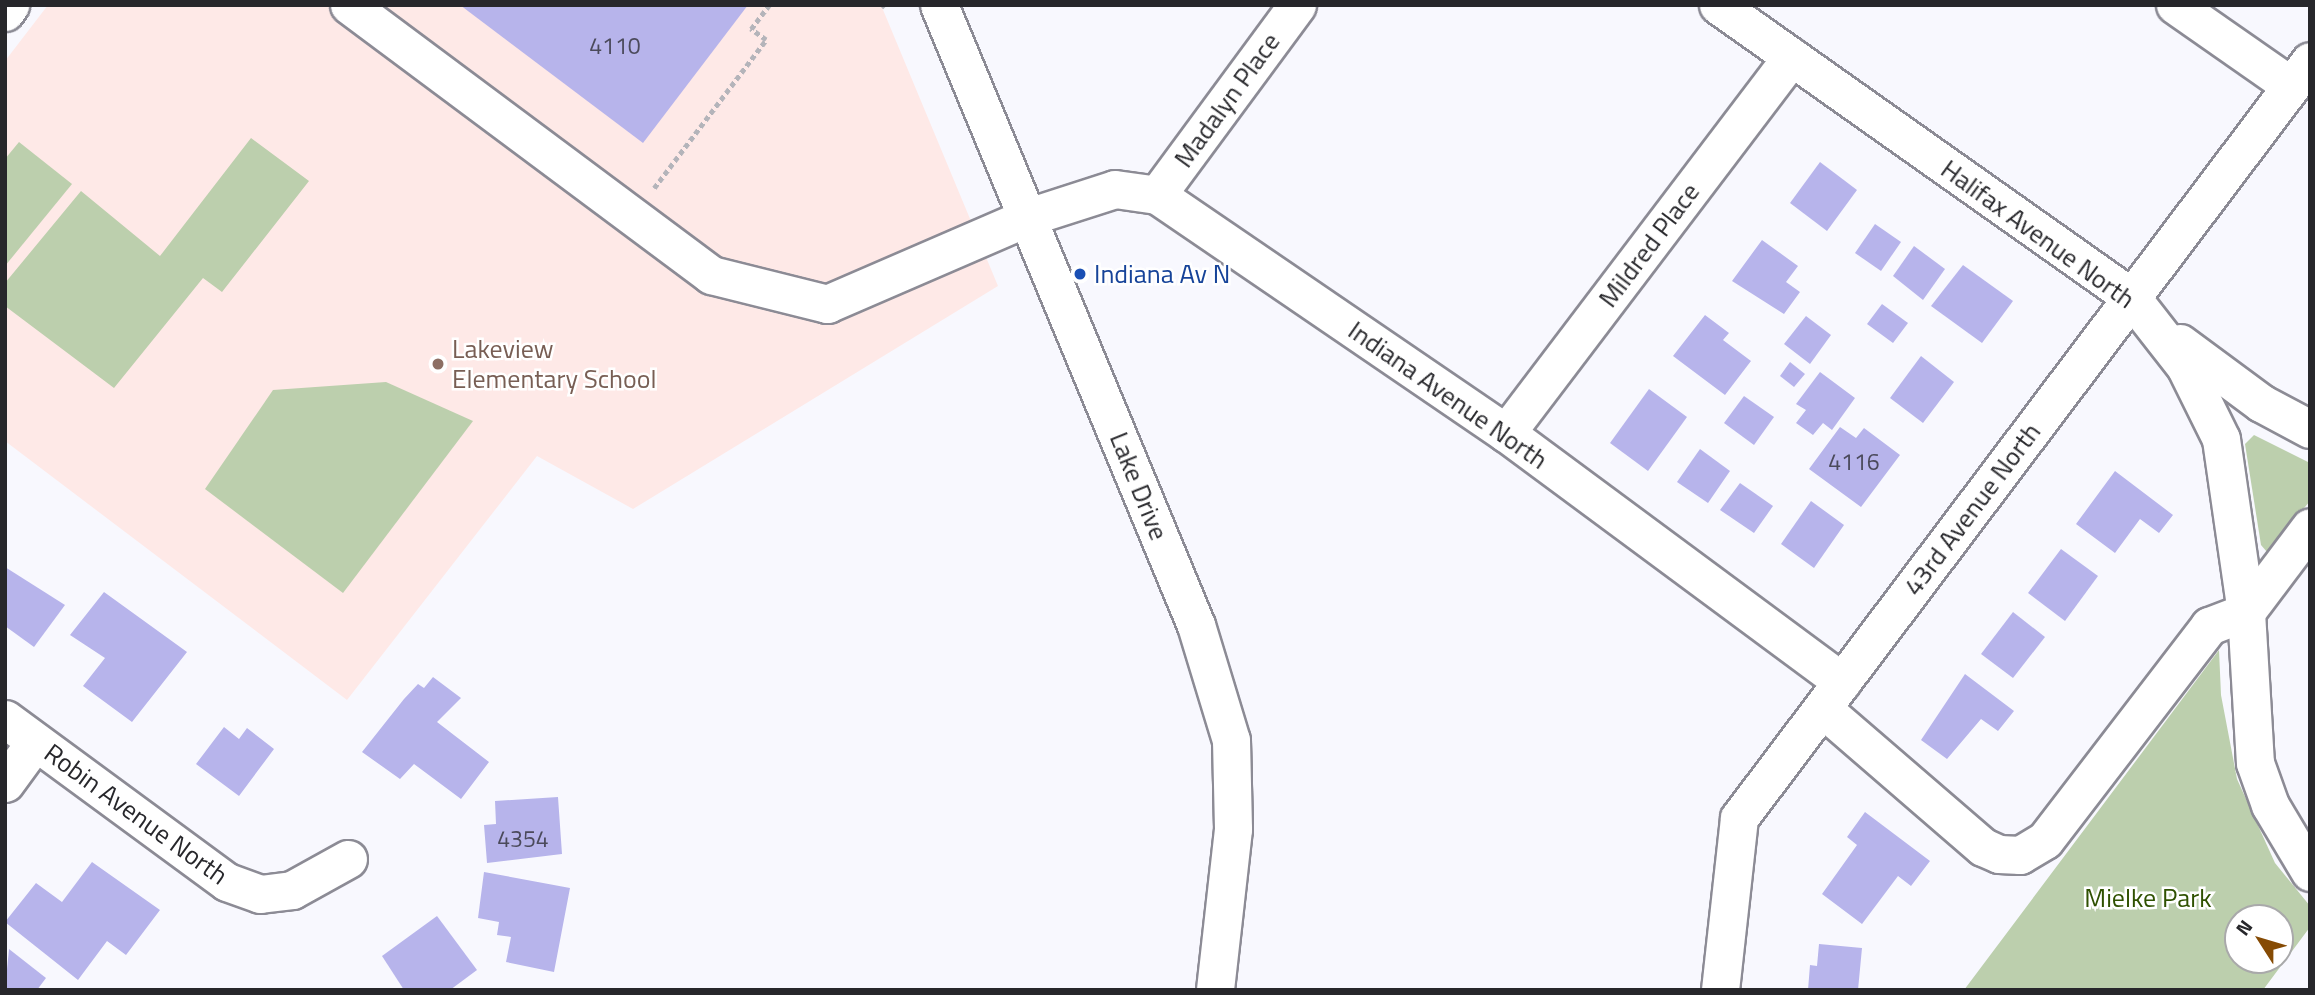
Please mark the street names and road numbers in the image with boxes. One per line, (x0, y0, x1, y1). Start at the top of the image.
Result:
street label: Madalyn Place (1168, 27, 1286, 173)
street label: Halifax Avenue North (1935, 153, 2141, 315)
street label: Mildred Place (1592, 177, 1706, 313)
street label: Indiana Avenue North (1342, 315, 1554, 475)
street label: 43rd Avenue North (1897, 417, 2047, 601)
street label: Lake Drive (1103, 428, 1175, 544)
street label: Robin Avenue North (38, 737, 234, 891)

